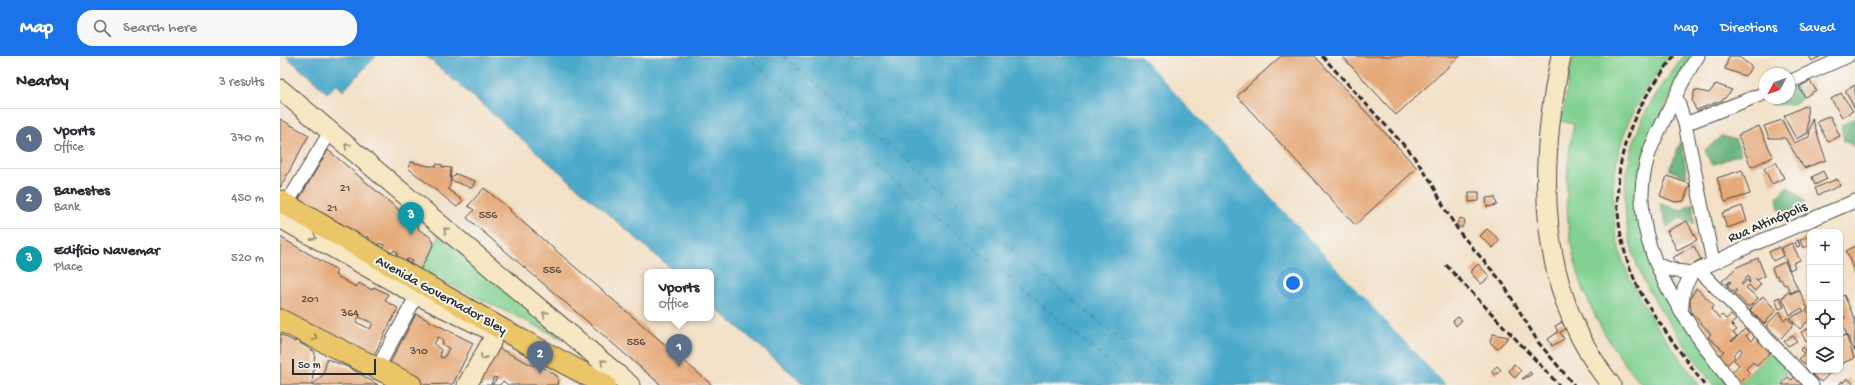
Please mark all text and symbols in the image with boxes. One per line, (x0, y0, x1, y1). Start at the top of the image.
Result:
search box (77, 10, 357, 46)
text: Map (20, 17, 53, 40)
icon: search (91, 17, 113, 39)
text: Search here (123, 19, 197, 37)
text: Map (1674, 20, 1698, 37)
text: Directions (1720, 20, 1777, 37)
text: Saved (1799, 20, 1835, 37)
north arrow (1759, 68, 1795, 104)
text: Nearby (16, 72, 69, 92)
text: 3 results (219, 75, 264, 90)
text: Vports (54, 122, 94, 140)
text: 1 (26, 131, 32, 146)
text: 370 m (231, 131, 264, 146)
text: Office (54, 140, 84, 155)
one-way arrow (344, 144, 351, 151)
text: Banestes (54, 182, 110, 200)
house number: 21 (340, 182, 351, 196)
text: 2 (26, 191, 32, 206)
text: 450 m (231, 191, 264, 206)
street label: Rua Altinópolis (1726, 199, 1811, 248)
text: Bank (54, 200, 80, 215)
house number: 21 (327, 202, 338, 216)
pin: 3 (398, 202, 424, 235)
house number: 556 (479, 209, 498, 223)
one-way arrow (443, 227, 451, 234)
map controls (1807, 229, 1843, 373)
button: + (1807, 229, 1843, 265)
one-way arrow (310, 233, 317, 240)
text: Edifício Navemar (54, 242, 160, 260)
text: 3 (26, 251, 32, 266)
text: 520 m (231, 251, 264, 266)
street label: Avenida Governador Bley (372, 253, 510, 339)
text: Place (54, 260, 82, 275)
house number: 556 (543, 264, 562, 278)
button: − (1807, 265, 1843, 301)
popup (644, 269, 714, 321)
your location (1283, 273, 1303, 293)
text: Vports (659, 279, 699, 297)
house number: 201 (301, 293, 319, 307)
text: Office (659, 297, 689, 312)
button: locate (1807, 301, 1843, 337)
house number: 364 (340, 307, 359, 321)
one-way arrow (543, 311, 550, 318)
one-way arrow (311, 333, 318, 341)
pin: 1 (666, 334, 692, 367)
house number: 556 (627, 336, 646, 350)
button: layers (1807, 337, 1843, 373)
pin: 2 (527, 341, 553, 374)
house number: 310 (409, 345, 428, 359)
one-way arrow (481, 352, 488, 360)
scale bar (292, 357, 376, 376)
text: 50 m (298, 360, 320, 372)
one-way arrow (600, 360, 607, 367)

